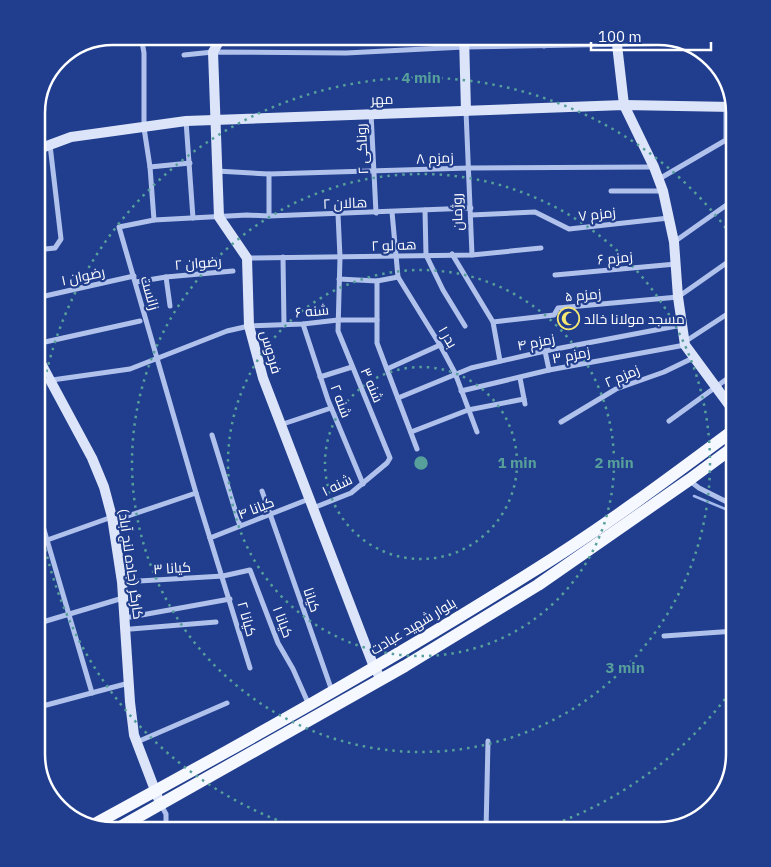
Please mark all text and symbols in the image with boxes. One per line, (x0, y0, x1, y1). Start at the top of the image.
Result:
scale bar (591, 20, 711, 52)
text: 100 m (598, 27, 642, 46)
text: 4 min (401, 68, 441, 87)
street label: مهر (369, 90, 394, 108)
street label: روناکی ۲ (352, 123, 372, 175)
street label: زمزم ۸ (416, 148, 454, 169)
street label: هالان ۲ (323, 193, 367, 213)
street label: روژمان (447, 193, 467, 231)
street label: زمزم ۷ (577, 203, 617, 226)
street label: هه لو ۲ (371, 235, 417, 255)
street label: زمزم ۶ (596, 247, 634, 270)
street label: رضوان ۲ (174, 252, 222, 274)
street label: رضوان ۱ (60, 263, 106, 289)
street label: زانست (137, 274, 163, 312)
street label: زمزم ۵ (564, 284, 602, 307)
street label: شنه ۶ (294, 301, 330, 321)
mosque icon: مسجد مولانا خالد (556, 307, 580, 331)
place label: مسجد مولانا خالد (584, 310, 685, 328)
street label: بدر ۱ (435, 323, 461, 351)
street label: فردوس (256, 328, 286, 376)
street label: زمزم ۴ (516, 330, 557, 355)
street label: زمزم ۳ (550, 342, 592, 368)
street label: زمزم ۲ (602, 361, 643, 392)
street label: شنه ۳ (357, 365, 387, 405)
street label: شنه ۲ (326, 382, 356, 420)
text: 1 min (497, 453, 537, 472)
text: 2 min (594, 453, 634, 472)
centre of rings (412, 454, 430, 472)
street label: شنه ۱ (319, 470, 355, 500)
street label: کیانا ۴ (235, 493, 277, 523)
street label: کارگر (جاده لنج آباد) (114, 508, 148, 620)
street label: کیانا ۳ (153, 558, 191, 578)
street label: کیانا (299, 585, 325, 615)
street label: بلوار شهید عبادت (367, 593, 459, 659)
street label: کیانا ۲ (233, 599, 261, 639)
street label: کیانا ۱ (269, 604, 297, 640)
text: 3 min (605, 658, 645, 677)

